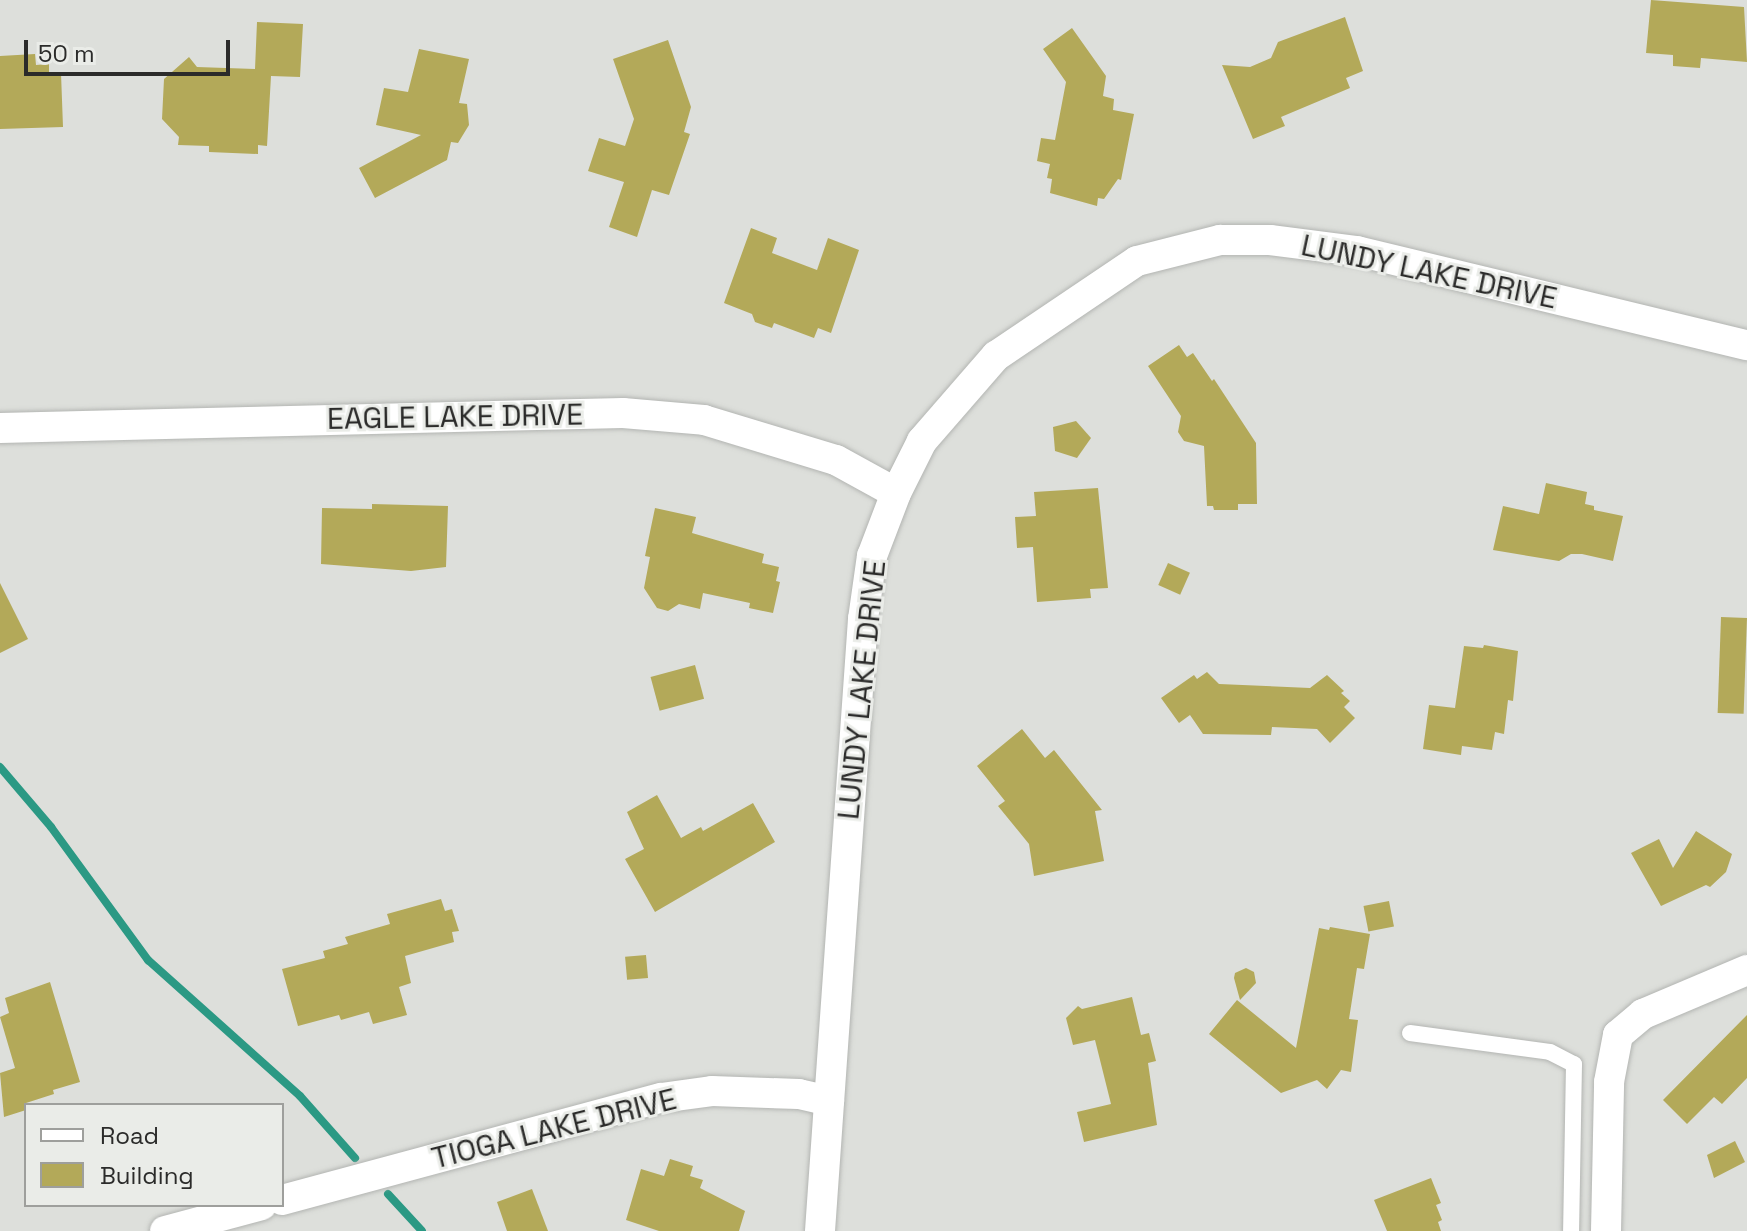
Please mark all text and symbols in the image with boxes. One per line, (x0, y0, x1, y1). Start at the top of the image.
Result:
scale bar (28, 24, 234, 74)
text: 50 m (38, 38, 95, 69)
street label: LUNDY LAKE DRIVE (1298, 227, 1560, 317)
street label: EAGLE LAKE DRIVE (327, 397, 583, 437)
street label: LUNDY LAKE DRIVE (830, 558, 894, 822)
street label: TIOGA LAKE DRIVE (428, 1081, 680, 1177)
legend (24, 1103, 284, 1207)
text: Road (100, 1120, 159, 1151)
text: Building (100, 1160, 194, 1191)

